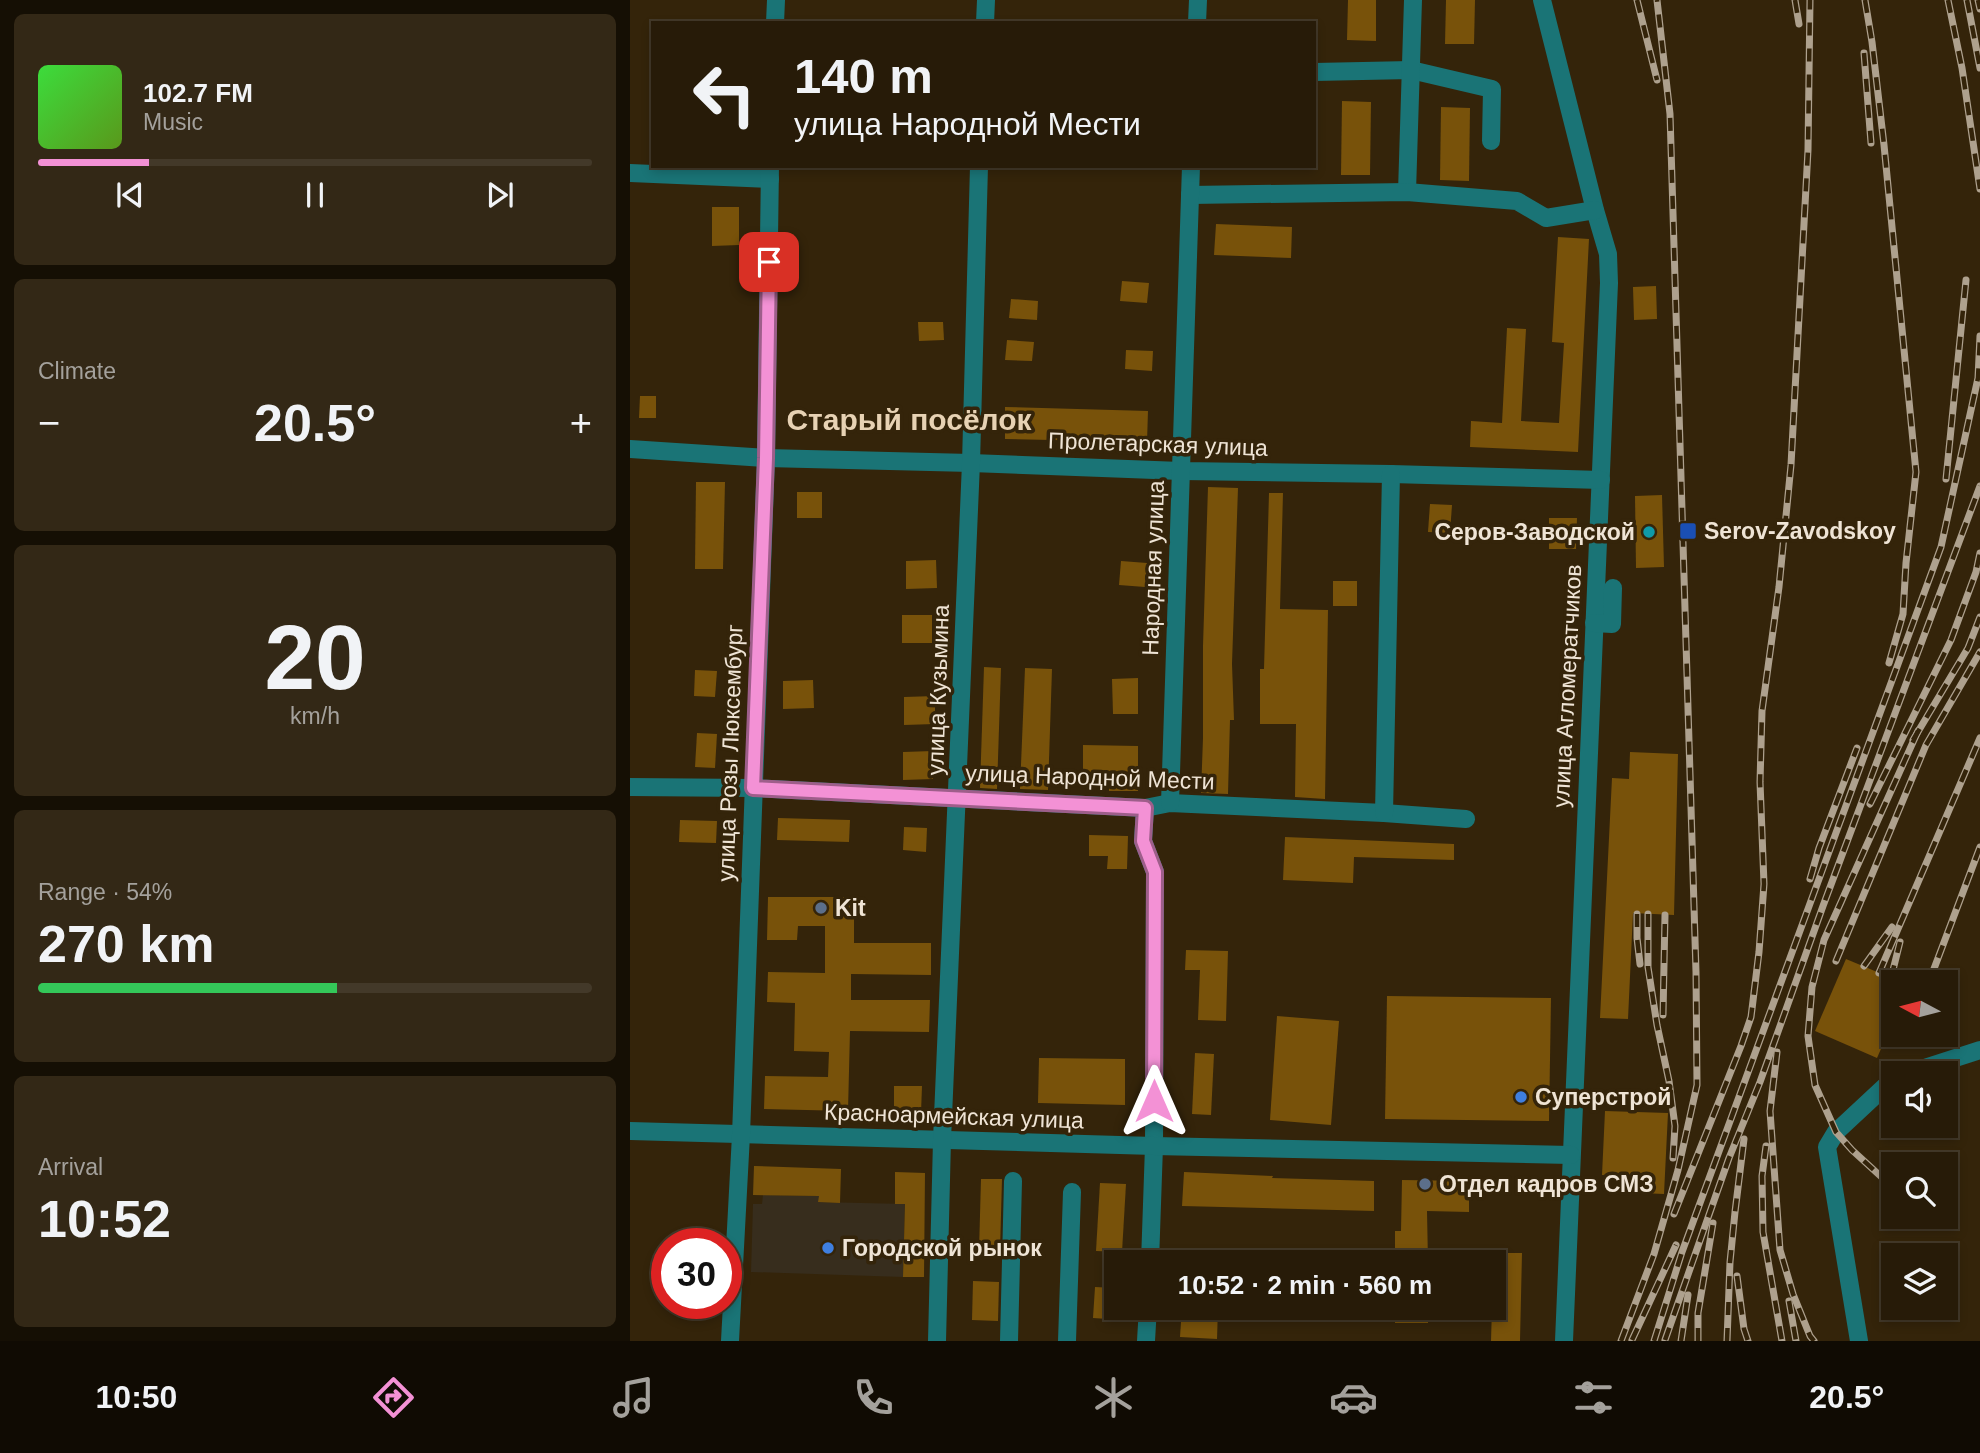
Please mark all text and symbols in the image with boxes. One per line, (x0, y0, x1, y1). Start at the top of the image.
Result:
icon: left (679, 49, 770, 140)
text: 140 m (794, 49, 933, 103)
text: 102.7 FM (143, 78, 253, 108)
text: улица Народной Мести (794, 106, 1141, 142)
text: Music (143, 109, 203, 135)
icon: previous (111, 176, 149, 214)
icon: pause (296, 176, 334, 214)
icon: next (481, 176, 519, 214)
pin (739, 232, 799, 292)
icon: arrive (750, 243, 788, 281)
text: Climate (38, 358, 116, 384)
text: 20.5° (254, 394, 376, 452)
text: − (38, 402, 60, 444)
text: + (570, 402, 592, 444)
district label: Старый посёлок (786, 403, 1033, 436)
street label: Пролетарская улица (1048, 427, 1269, 461)
street label: Народная улица (1137, 480, 1169, 656)
place label: Serov-Zavodskoy (1704, 518, 1896, 544)
place label: Серов-Заводской (1434, 519, 1635, 545)
marker: Serov-Zavodskoy (1678, 521, 1698, 541)
marker: Серов-Заводской (1641, 524, 1657, 540)
street label: улица Агломератчиков (1548, 564, 1586, 808)
street label: улица Кузьмина (922, 604, 954, 776)
text: 20 (264, 607, 366, 708)
street label: улица Розы Люксембург (713, 624, 747, 882)
text: km/h (290, 703, 340, 729)
street label: улица Народной Мести (965, 760, 1215, 794)
text: Range · 54% (38, 879, 172, 905)
place label: Kit (835, 895, 866, 921)
marker: Kit (813, 900, 829, 916)
text: 270 km (38, 915, 214, 973)
north arrow (1881, 970, 1958, 1046)
map controls (1881, 970, 1958, 1320)
button: sound (1881, 1061, 1958, 1138)
position arrow (1117, 1064, 1191, 1138)
place label: Суперстрой (1535, 1084, 1671, 1110)
marker: Суперстрой (1513, 1089, 1529, 1105)
street label: Красноармейская улица (824, 1098, 1085, 1134)
button: search (1881, 1152, 1958, 1229)
text: Arrival (38, 1154, 103, 1180)
place label: Отдел кадров СМЗ (1439, 1171, 1654, 1197)
marker: Отдел кадров СМЗ (1417, 1176, 1433, 1192)
text: 10:52 (38, 1190, 171, 1248)
speed limit sign: 30 (651, 1228, 742, 1319)
place label: Городской рынок (842, 1235, 1042, 1261)
marker: Городской рынок (820, 1240, 836, 1256)
button: layers (1881, 1243, 1958, 1320)
text: 10:52 · 2 min · 560 m (1178, 1270, 1432, 1300)
icon: directions (369, 1373, 418, 1422)
icon: music (609, 1373, 658, 1422)
icon: phone (849, 1373, 898, 1422)
icon: climate (1089, 1373, 1138, 1422)
icon: car (1329, 1373, 1378, 1422)
icon: filters (1569, 1373, 1618, 1422)
text: 10:50 (96, 1379, 177, 1415)
text: 20.5° (1809, 1379, 1884, 1415)

